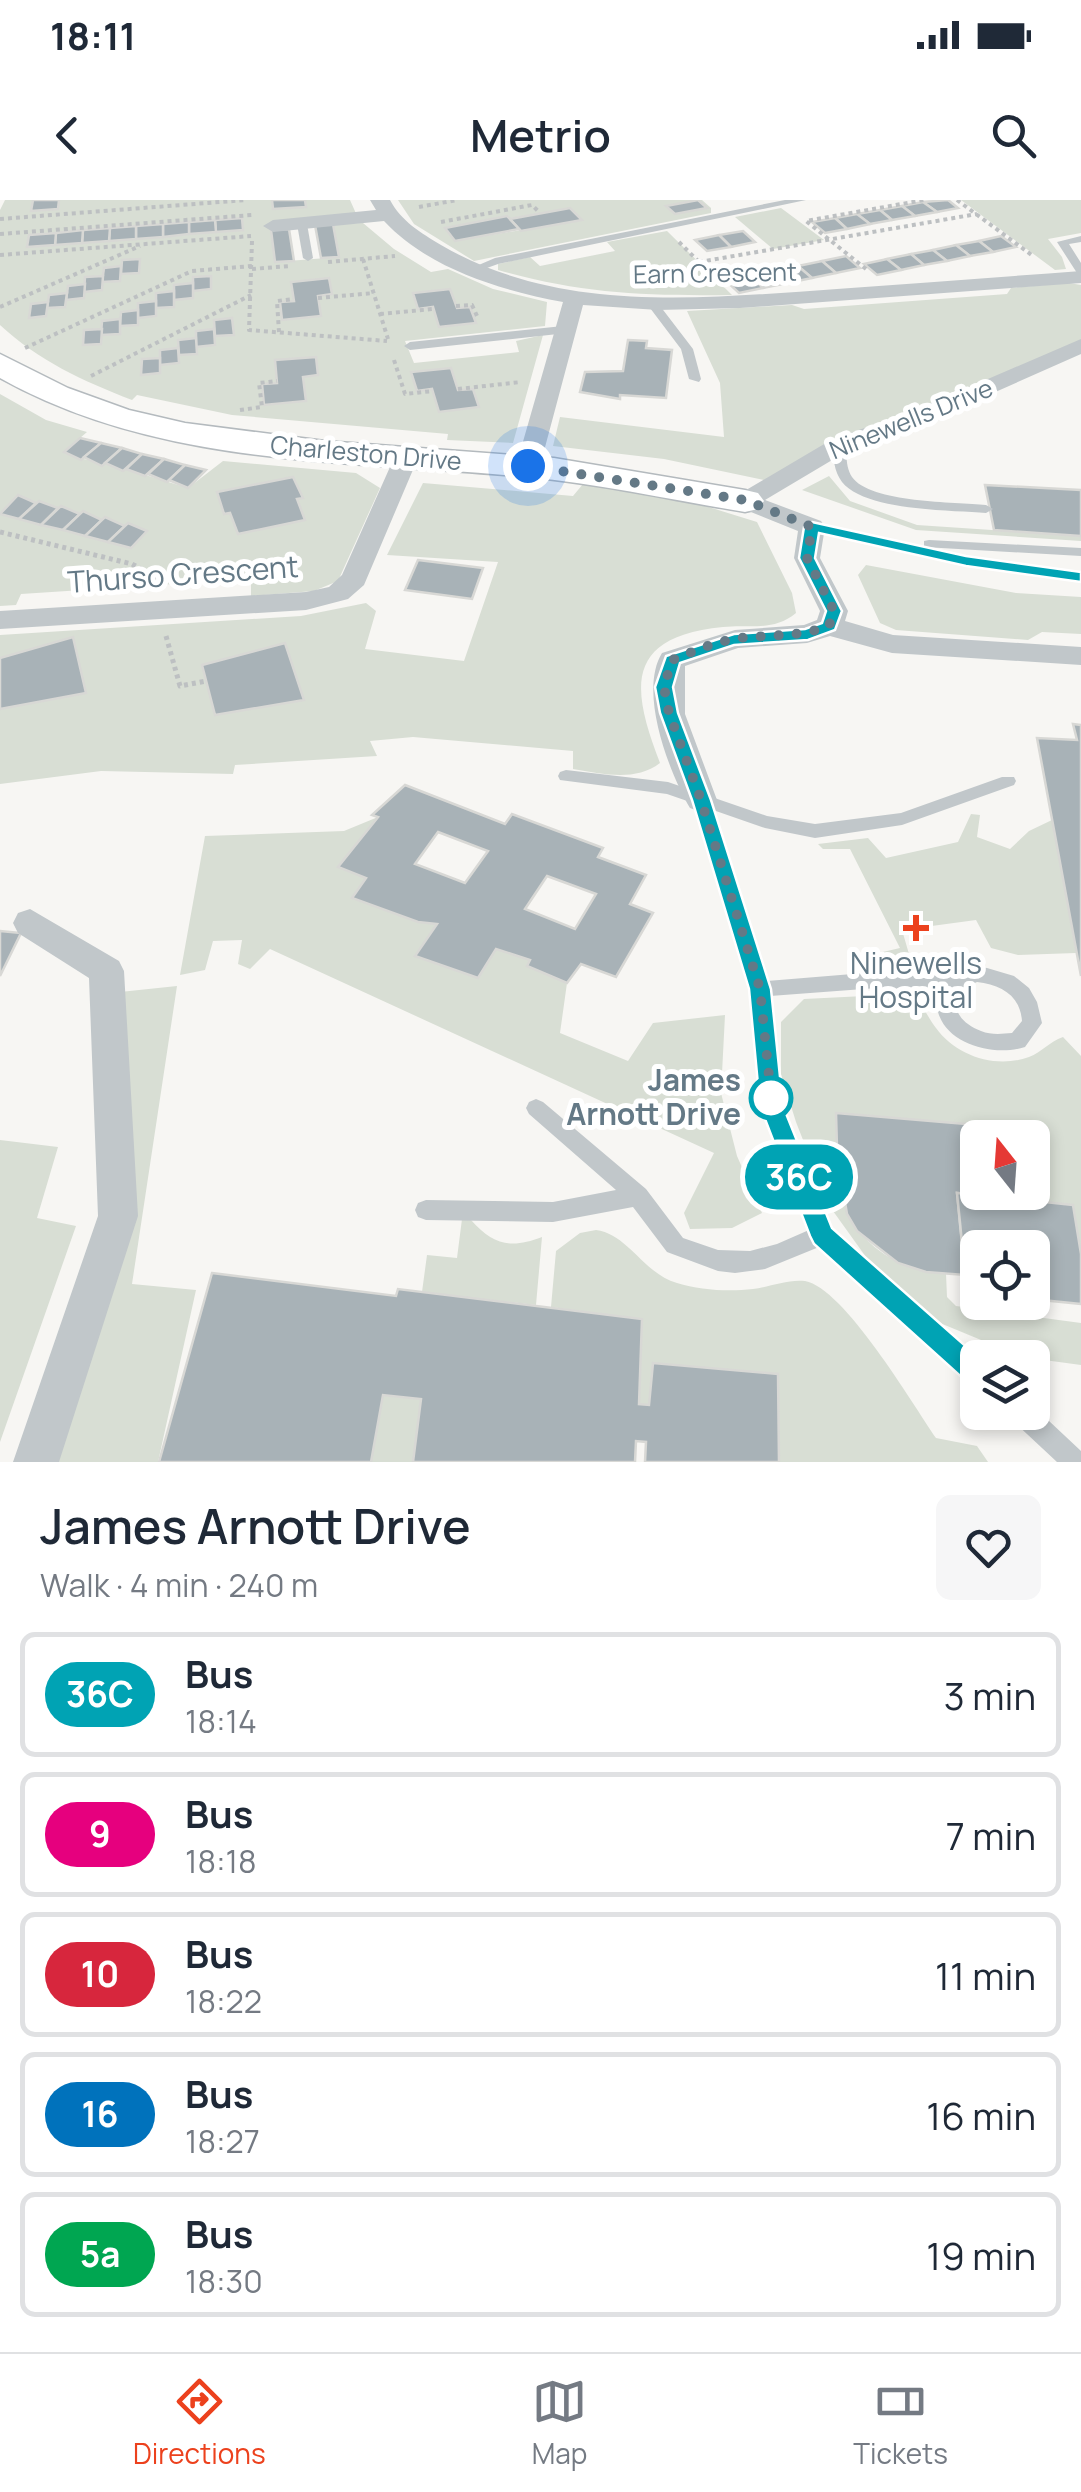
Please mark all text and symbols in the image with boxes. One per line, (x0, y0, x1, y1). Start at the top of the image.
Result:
text: 18:11 (50, 9, 136, 61)
text: Metrio (470, 104, 611, 166)
icon: back (40, 108, 95, 163)
icon: search (986, 108, 1041, 163)
street label: Earn Crescent (633, 254, 797, 291)
street label: Ninewells Drive (824, 370, 998, 467)
street label: Charleston Drive (269, 427, 463, 478)
your location (503, 441, 553, 491)
street label: Thurso Crescent (66, 545, 300, 602)
marker: Ninewells Hospital (903, 915, 929, 941)
place label: Ninewells Hospital (850, 942, 982, 1017)
place label: James Arnott Drive (566, 1059, 741, 1134)
marker: James Arnott Drive (750, 1077, 792, 1119)
north arrow (960, 1120, 1050, 1210)
map controls (960, 1120, 1050, 1430)
line badge: 36C (742, 1144, 856, 1210)
text: 36C (765, 1153, 833, 1201)
button: locate (960, 1230, 1050, 1320)
button: layers (960, 1340, 1050, 1430)
text: James Arnott Drive (40, 1493, 471, 1558)
button: heart (936, 1495, 1041, 1600)
text: Walk · 4 min · 240 m (40, 1563, 318, 1607)
text: Bus (185, 1647, 253, 1699)
text: 3 min (944, 1669, 1036, 1721)
text: 36C (66, 1670, 134, 1718)
text: 18:14 (185, 1699, 257, 1743)
text: Bus (185, 1787, 253, 1839)
text: 7 min (946, 1809, 1036, 1861)
text: 9 (89, 1810, 111, 1858)
text: 18:18 (185, 1839, 257, 1883)
text: Bus (185, 1927, 253, 1979)
text: 11 min (935, 1949, 1036, 2001)
text: 10 (81, 1950, 119, 1998)
text: 18:22 (185, 1979, 262, 2023)
text: Bus (185, 2067, 253, 2119)
text: 16 min (926, 2089, 1036, 2141)
text: 16 (81, 2090, 119, 2138)
text: 18:27 (185, 2119, 260, 2163)
text: Bus (185, 2207, 253, 2259)
text: 19 min (926, 2229, 1036, 2281)
text: 5a (80, 2230, 120, 2278)
text: 18:30 (185, 2259, 263, 2303)
tab: Directions (133, 2374, 266, 2472)
tab: Map (532, 2374, 587, 2472)
tab: Tickets (853, 2374, 948, 2472)

